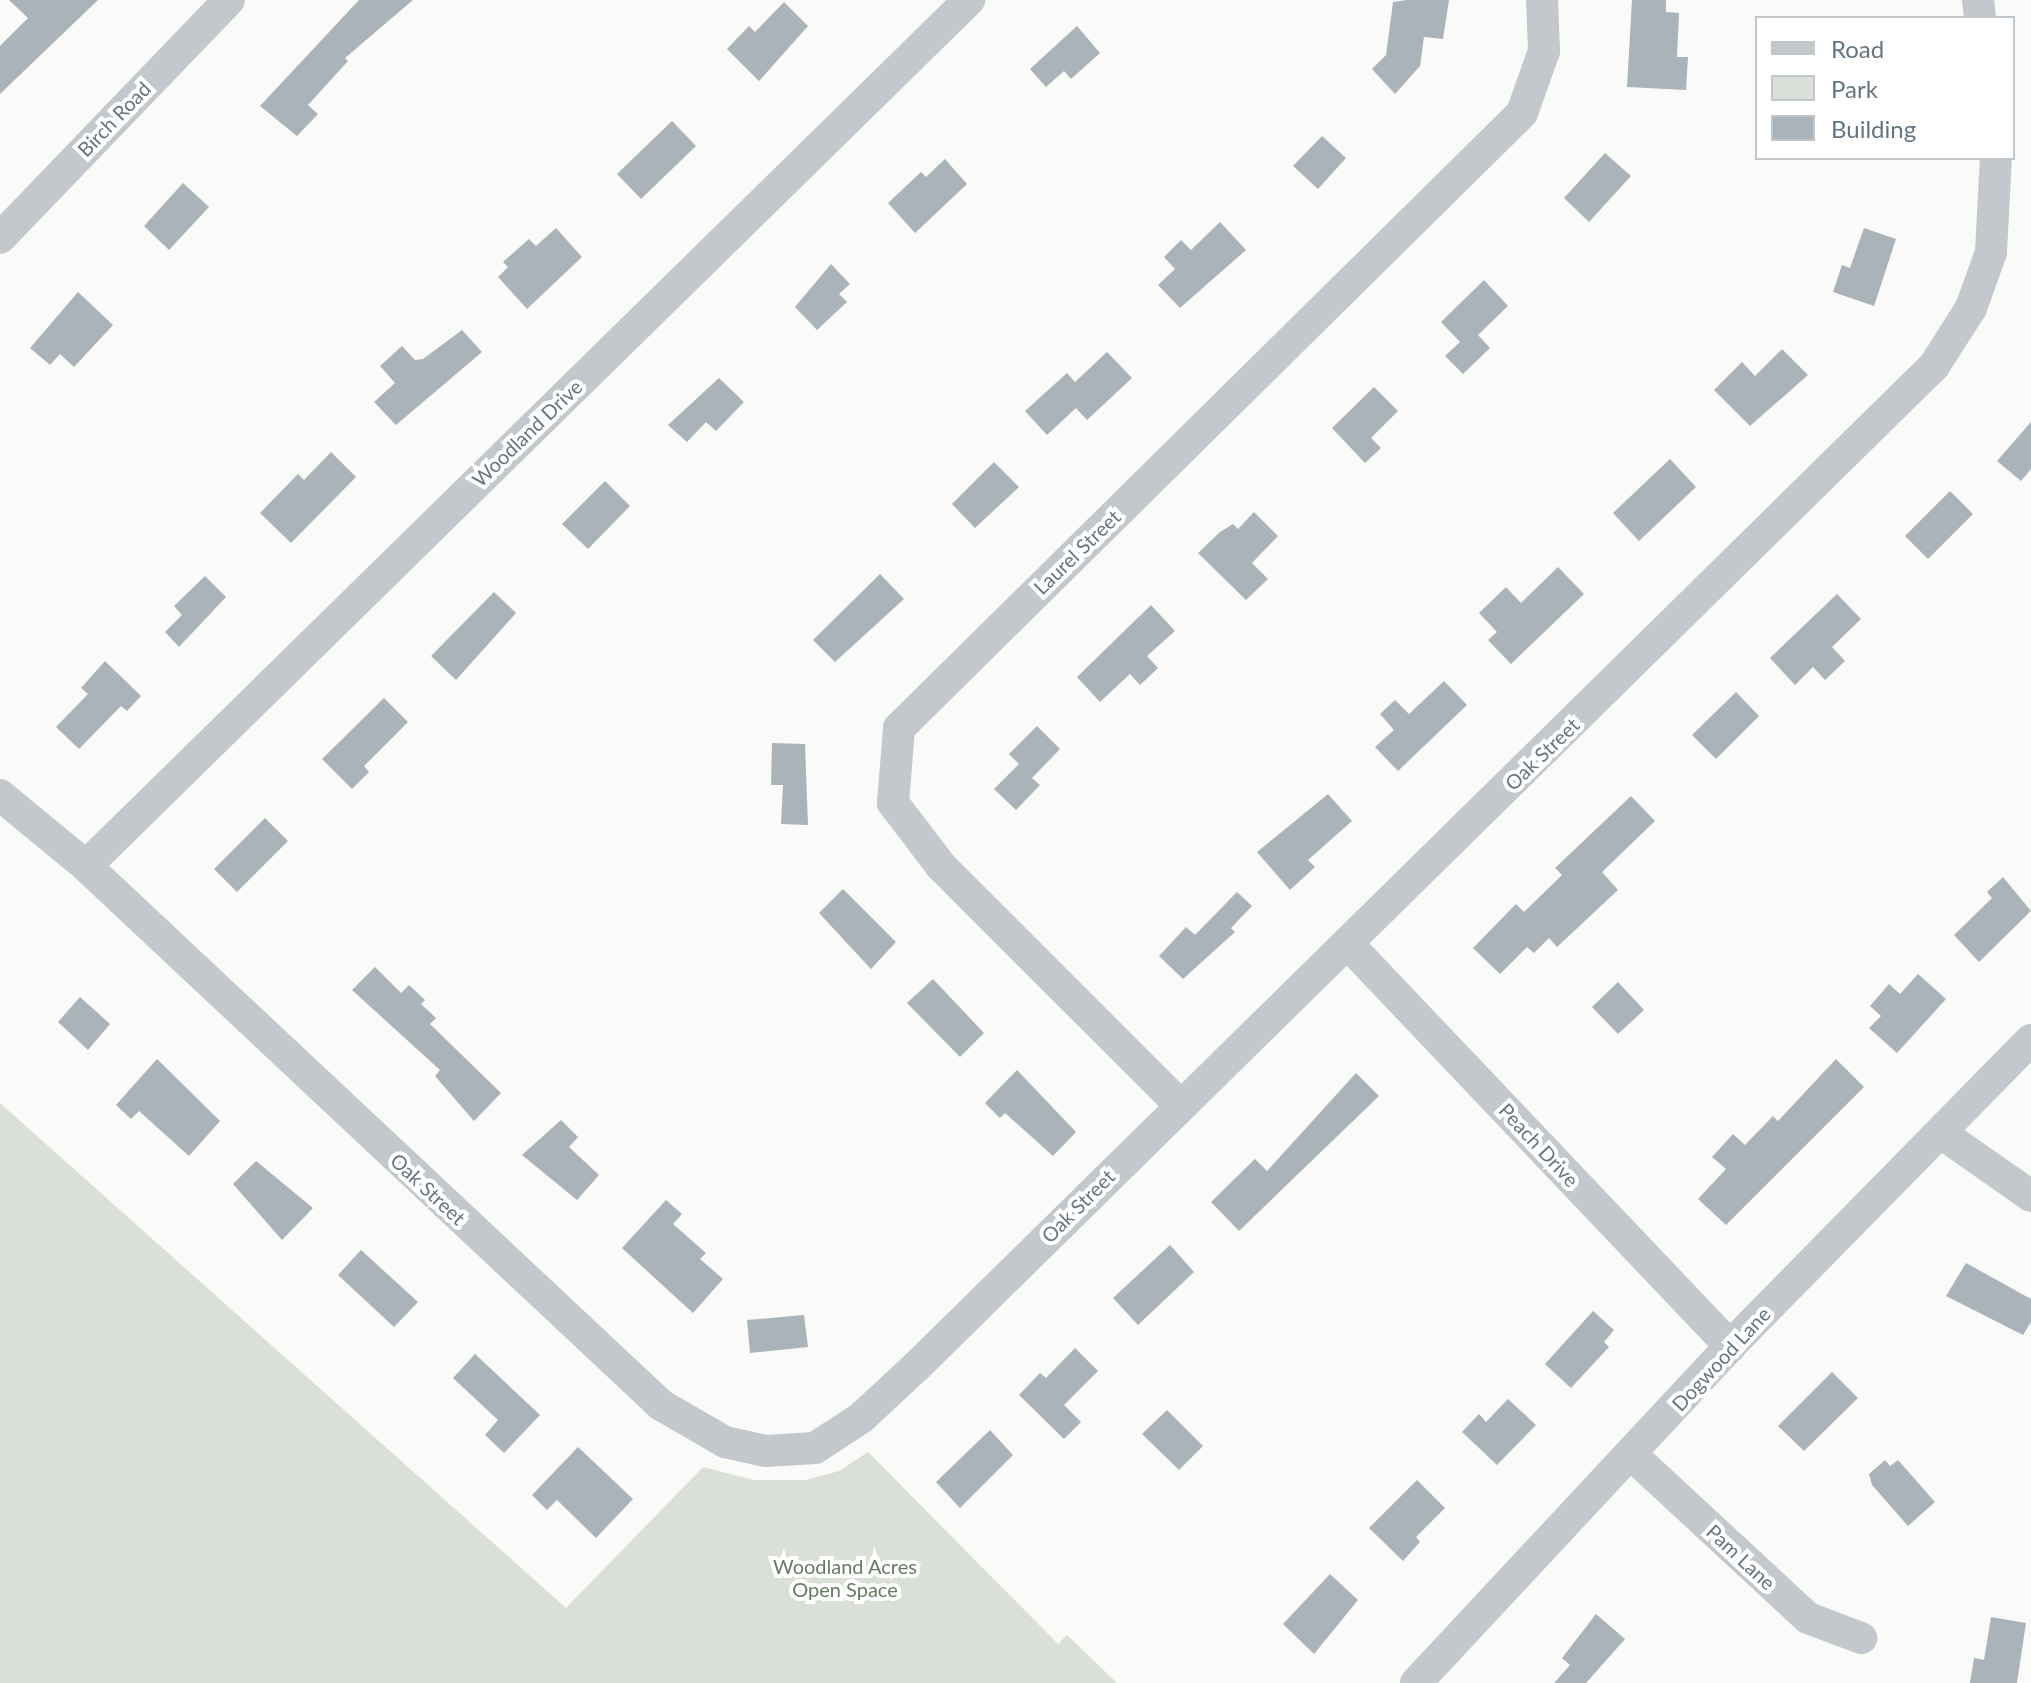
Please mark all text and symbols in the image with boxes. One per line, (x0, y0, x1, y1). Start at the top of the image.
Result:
legend (1755, 16, 2015, 160)
text: Road (1831, 34, 1884, 63)
text: Park (1831, 74, 1878, 103)
street label: Birch Road (73, 77, 155, 161)
text: Building (1831, 114, 1916, 143)
street label: Woodland Drive (467, 375, 587, 491)
street label: Laurel Street (1029, 505, 1125, 599)
street label: Oak Street (1500, 713, 1584, 795)
street label: Peach Drive (1494, 1098, 1584, 1192)
street label: Oak Street (386, 1148, 470, 1230)
street label: Oak Street (1036, 1164, 1120, 1248)
street label: Dogwood Lane (1667, 1302, 1775, 1416)
street label: Pam Lane (1702, 1519, 1780, 1595)
park label: Woodland Acres Open Space (773, 1555, 917, 1602)

